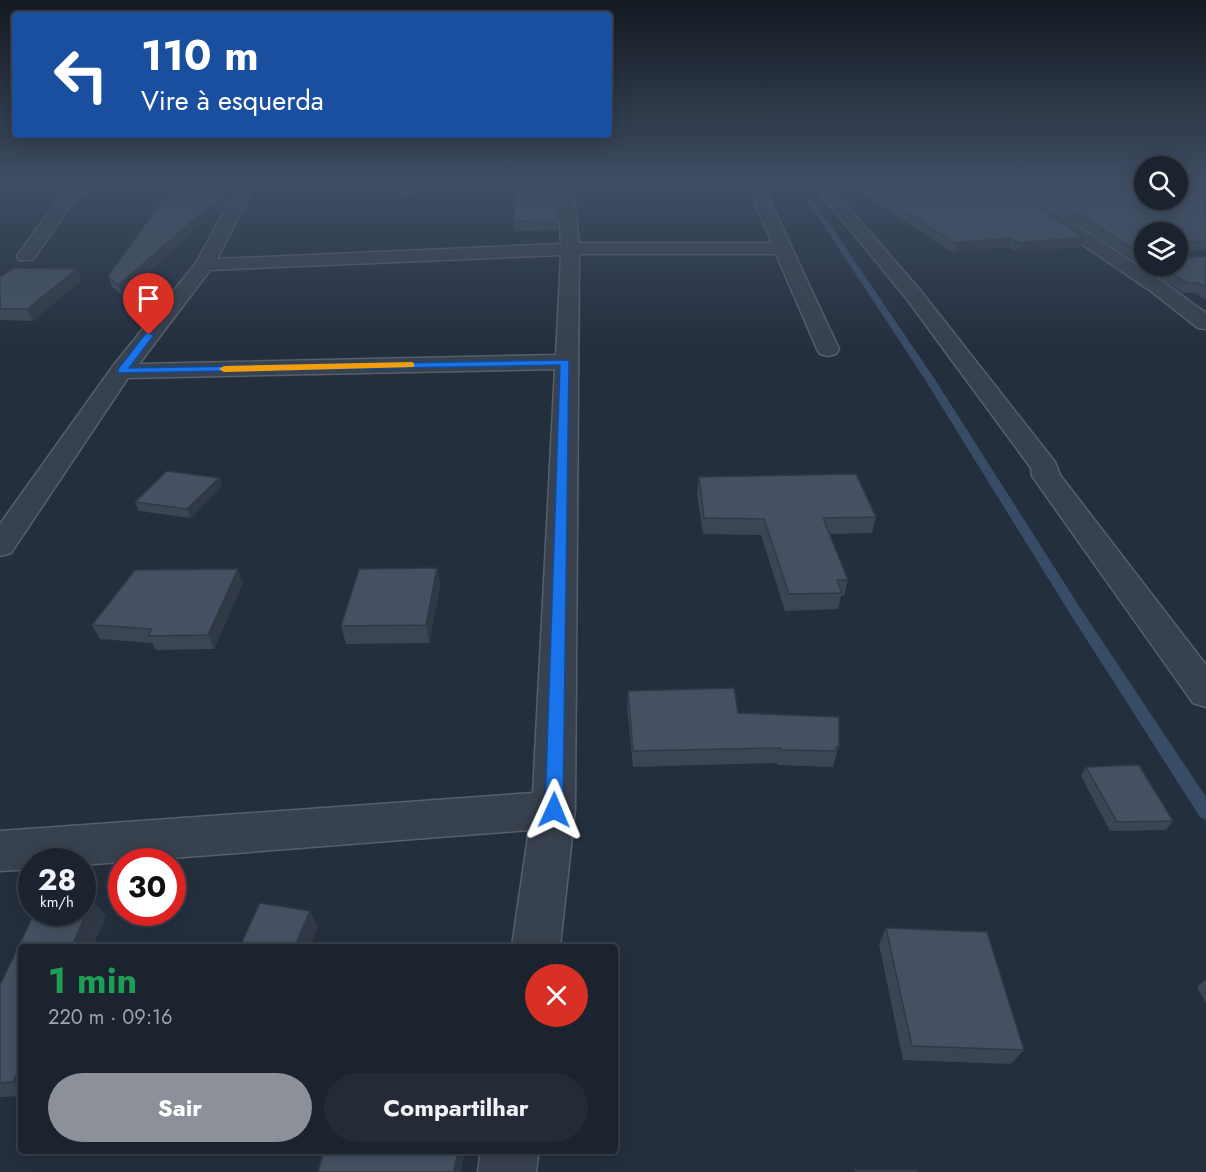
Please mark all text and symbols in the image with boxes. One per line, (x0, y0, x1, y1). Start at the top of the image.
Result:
text: 110 m (141, 25, 259, 86)
icon: left (42, 36, 120, 114)
text: Vire à esquerda (141, 81, 324, 120)
map controls (1134, 156, 1188, 276)
button: search (1134, 156, 1188, 210)
button: layers (1134, 222, 1188, 276)
pin (123, 273, 174, 335)
icon: arrive (132, 282, 165, 315)
position arrow (522, 778, 586, 842)
speed limit sign: 30 (108, 848, 186, 926)
text: 28 (38, 858, 76, 901)
text: km/h (40, 891, 74, 913)
text: 1 min (48, 954, 137, 1006)
button: close (525, 964, 588, 1027)
text: 220 m · 09:16 (48, 1003, 172, 1032)
button: Sair (48, 1073, 312, 1142)
button: Compartilhar (324, 1073, 588, 1142)

